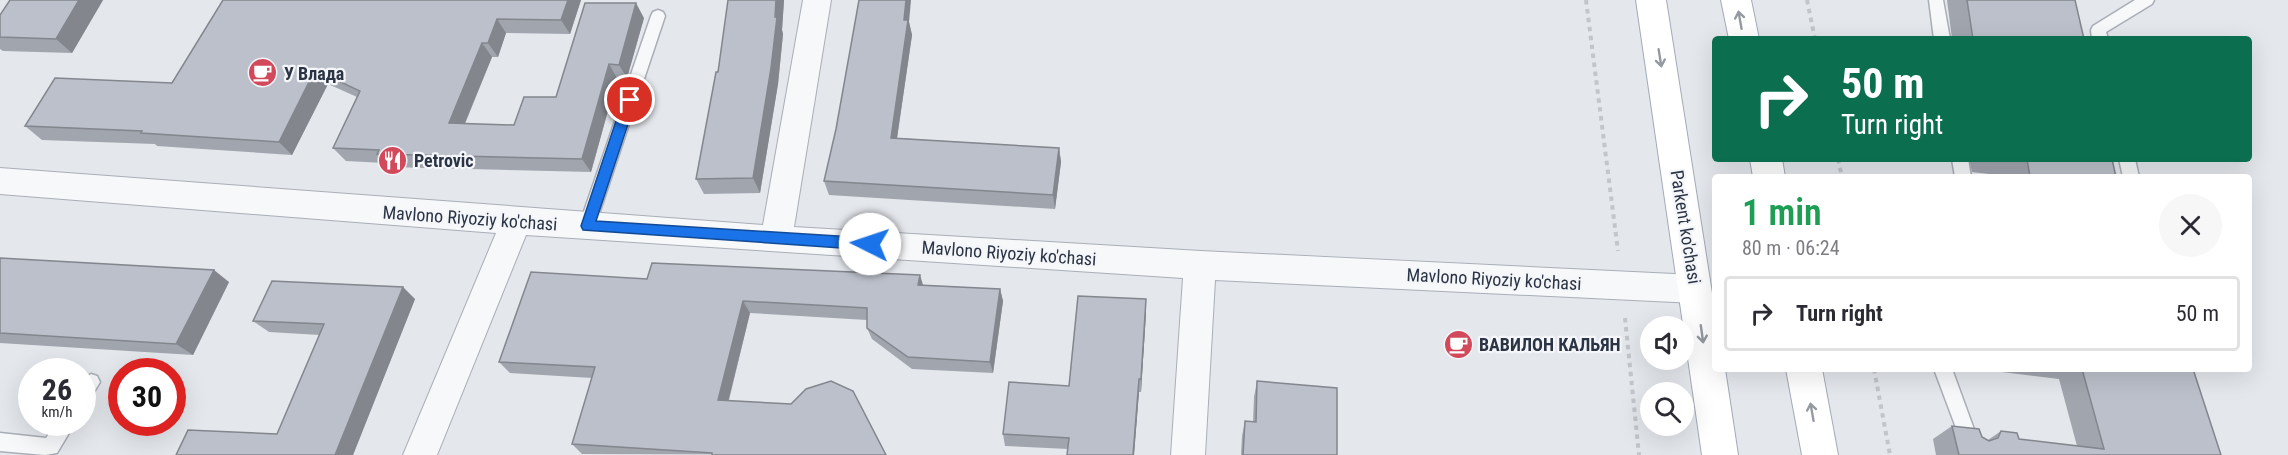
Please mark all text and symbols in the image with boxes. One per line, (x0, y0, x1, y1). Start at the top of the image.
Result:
one-way arrow (1734, 10, 1745, 30)
one-way arrow (1655, 47, 1666, 67)
cafe icon: У Влада (247, 57, 279, 89)
text: 50 m (1841, 59, 1924, 108)
icon: right (1742, 60, 1820, 138)
place label: У Влада (284, 63, 344, 84)
pin (604, 74, 655, 125)
icon: arrive (613, 83, 646, 116)
text: Turn right (1841, 109, 1943, 141)
restaurant icon: Petrovic (377, 144, 409, 176)
place label: Petrovic (414, 150, 474, 171)
street label: Parkent ko'chasi (1667, 169, 1705, 285)
text: 1 min (1742, 192, 1822, 234)
button: close (2159, 194, 2222, 257)
street label: Mavlono Riyoziy ko'chasi (382, 201, 558, 235)
position arrow (838, 212, 902, 276)
street label: Mavlono Riyoziy ko'chasi (921, 236, 1097, 270)
text: 80 m · 06:24 (1742, 236, 1840, 260)
street label: Mavlono Riyoziy ko'chasi (1406, 264, 1582, 294)
icon: right (1745, 297, 1778, 330)
text: Turn right (1796, 301, 1883, 326)
text: 50 m (2176, 301, 2219, 326)
map controls (1640, 316, 1694, 436)
button: sound (1640, 316, 1694, 370)
one-way arrow (1697, 323, 1708, 343)
cafe icon: ВАВИЛОН КАЛЬЯН (1442, 328, 1474, 360)
place label: ВАВИЛОН КАЛЬЯН (1479, 334, 1621, 355)
speed limit sign: 30 (108, 358, 186, 436)
text: 26 (42, 372, 72, 407)
button: search (1640, 382, 1694, 436)
text: km/h (42, 403, 72, 421)
one-way arrow (1806, 403, 1817, 422)

